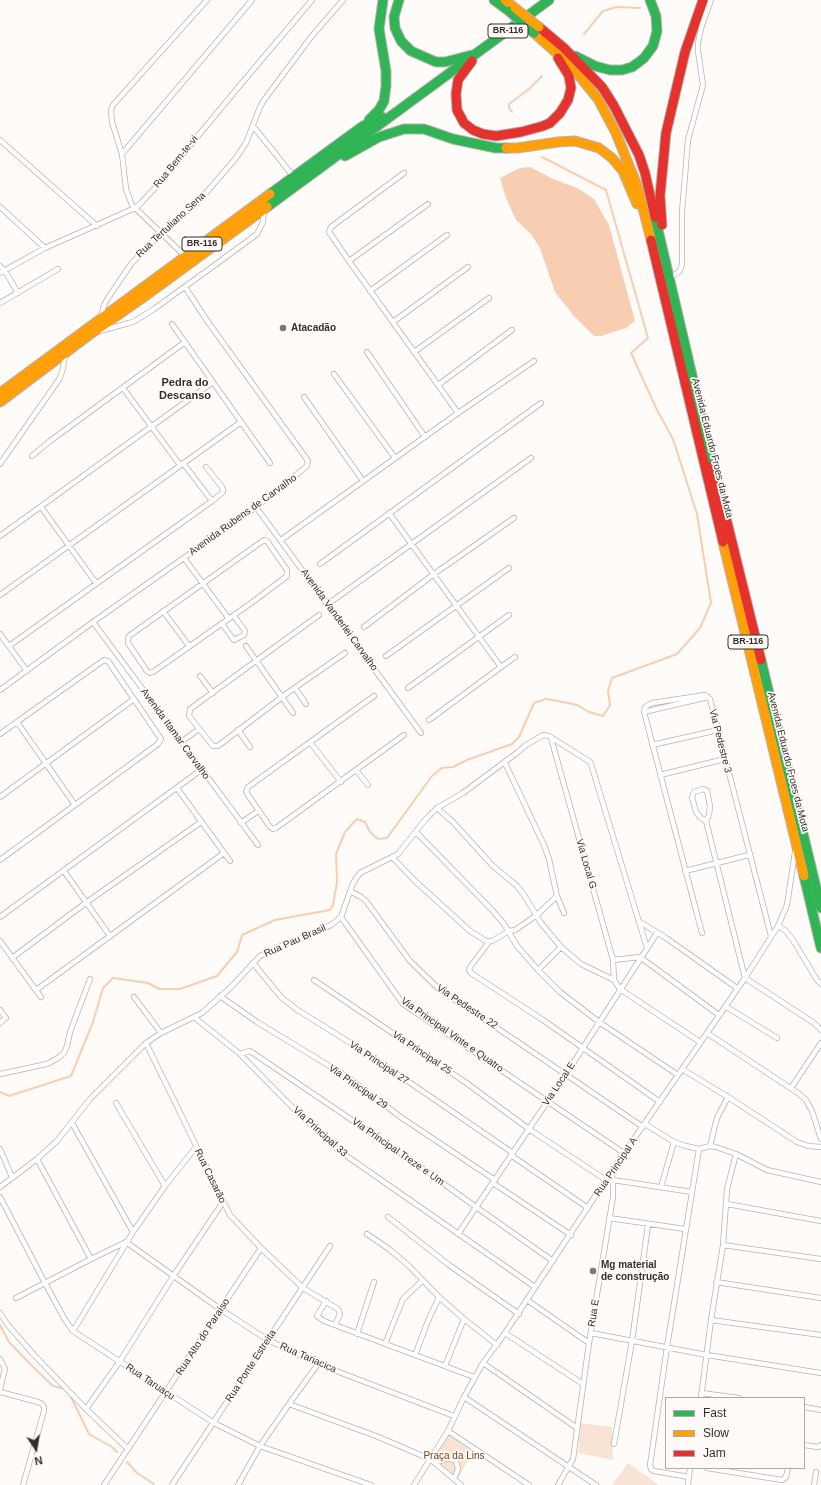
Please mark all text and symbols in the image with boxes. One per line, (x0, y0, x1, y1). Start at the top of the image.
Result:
road number: BR-116 (488, 24, 528, 38)
street label: Rua Bem-te-vi (151, 133, 201, 191)
street label: Rua Tertuliano Sena (134, 190, 208, 260)
road number: BR-116 (182, 237, 222, 251)
place label: Atacadão (291, 322, 336, 334)
marker: Atacadão (278, 323, 288, 333)
district label: Pedra do Descanso (159, 376, 211, 402)
street label: Avenida Eduardo Froes da Mota (689, 377, 735, 519)
street label: Avenida Rubens de Carvalho (187, 472, 299, 558)
street label: Avenida Vanderlei Carvalho (298, 567, 380, 673)
road number: BR-116 (728, 635, 768, 649)
street label: Avenida Itamar Carvalho (138, 686, 212, 782)
street label: Avenida Eduardo Froes da Mota (765, 691, 811, 833)
street label: Via Pedestre 3 (706, 708, 734, 774)
street label: Via Local G (573, 838, 599, 890)
street label: Rua Pau Brasil (262, 922, 328, 960)
street label: Via Pedestre 22 (434, 982, 500, 1032)
street label: Via Principal Vinte e Quatro (398, 995, 506, 1075)
street label: Via Principal 25 (390, 1029, 454, 1077)
street label: Via Principal 27 (347, 1039, 411, 1087)
street label: Via Local E (540, 1060, 578, 1108)
street label: Via Principal 29 (326, 1062, 390, 1112)
street label: Via Principal 33 (290, 1104, 350, 1160)
street label: Via Principal Treze e Um (349, 1116, 447, 1188)
street label: Rua Principal A (592, 1135, 640, 1199)
street label: Rua Casarão (192, 1147, 228, 1205)
place label: Mg material de construção (601, 1259, 669, 1282)
marker: Mg material de construção (588, 1266, 598, 1276)
street label: Rua Alto do Paraíso (174, 1296, 232, 1378)
street label: Rua E (586, 1298, 602, 1328)
street label: Rua Ponte Estreita (223, 1328, 279, 1404)
street label: Rua Tariacica (278, 1340, 338, 1376)
street label: Rua Taruaçu (123, 1361, 177, 1403)
legend (665, 1397, 805, 1469)
text: Fast (703, 1406, 726, 1420)
text: Slow (703, 1426, 729, 1440)
north arrow (16, 1429, 56, 1469)
text: Jam (703, 1446, 726, 1460)
park label: Praça da Lins (423, 1450, 485, 1462)
text: N (33, 1454, 44, 1467)

